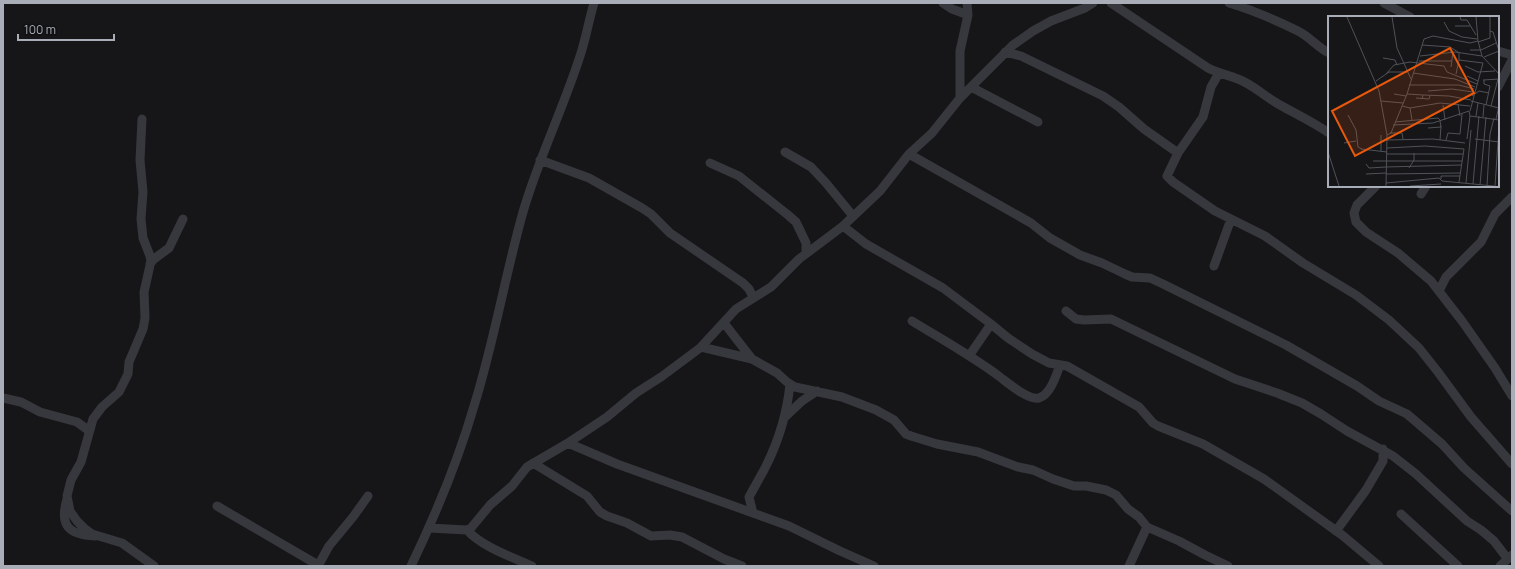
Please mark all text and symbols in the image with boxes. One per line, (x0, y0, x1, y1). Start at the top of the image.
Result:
scale bar (18, 16, 114, 42)
inset map (1328, 16, 1499, 187)
text: 100 m (24, 21, 56, 38)

